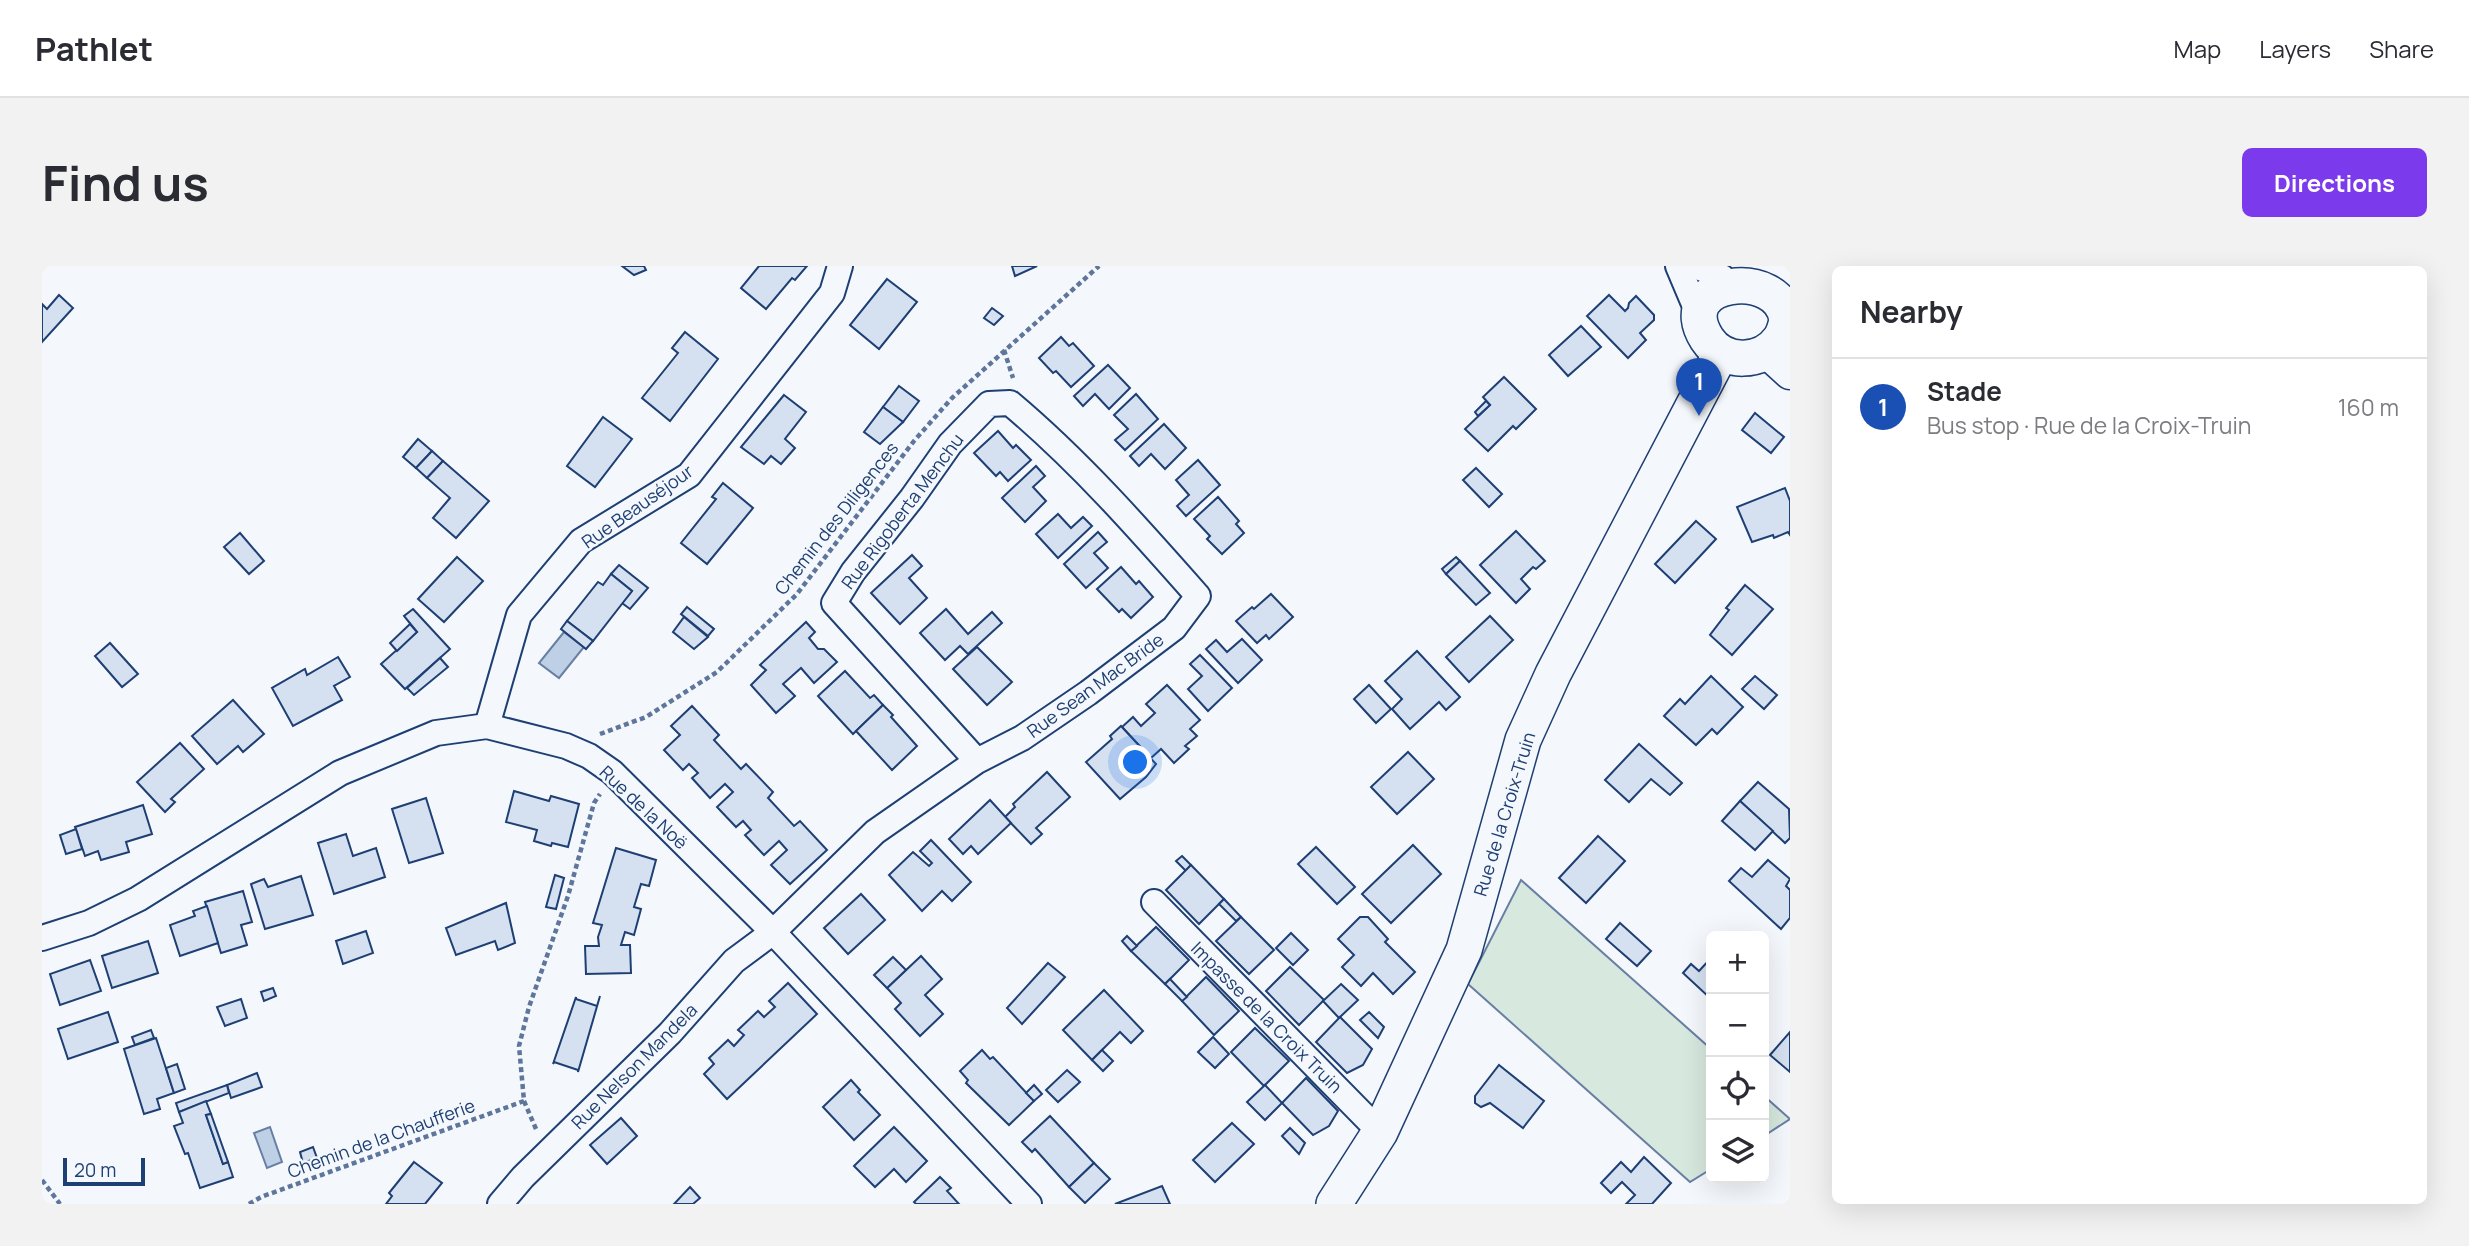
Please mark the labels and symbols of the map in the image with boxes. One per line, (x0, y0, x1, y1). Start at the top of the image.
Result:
pin: 1 (1676, 358, 1722, 416)
street label: Rue Rigoberta Menchu (836, 428, 968, 594)
street label: Chemin des Diligences (769, 437, 903, 599)
street label: Rue Beauséjour (577, 458, 698, 553)
street label: Rue Sean Mac Bride (1022, 627, 1168, 743)
street label: Rue de la Croix-Truin (1468, 729, 1540, 899)
your location (1118, 745, 1152, 779)
street label: Rue de la Noë (595, 760, 693, 854)
street label: Impasse de la Croix Truin (1186, 936, 1348, 1098)
street label: Rue Nelson Mandela (566, 998, 702, 1134)
street label: Chemin de la Chaufferie (284, 1093, 478, 1183)
scale bar (63, 1155, 145, 1187)

